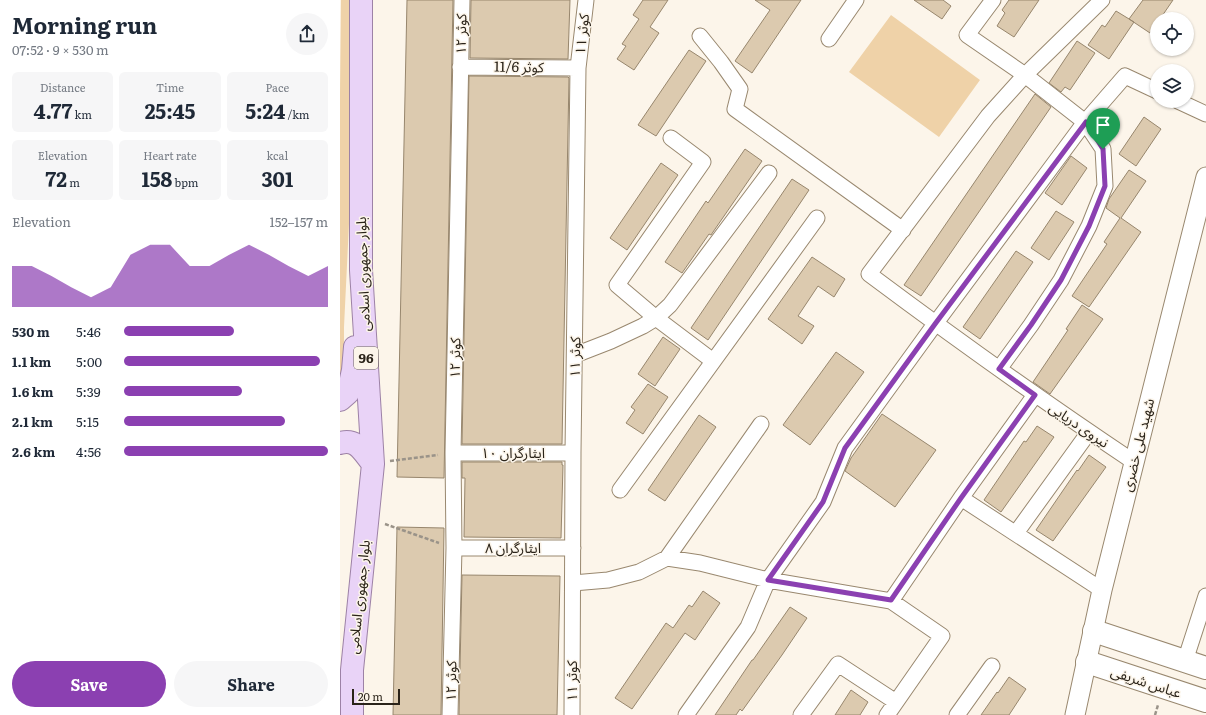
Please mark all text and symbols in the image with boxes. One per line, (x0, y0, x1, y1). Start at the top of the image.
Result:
text: Morning run (12, 8, 157, 41)
street label: کوثر ۱۱ (569, 12, 593, 55)
map controls (1150, 12, 1194, 108)
button: locate (1150, 12, 1194, 56)
button: share (286, 13, 328, 55)
street label: کوثر ۱۲ (450, 13, 470, 55)
text: 07:52 · 9 × 530 m (12, 40, 109, 59)
street label: کوثر 11/6 (494, 56, 544, 76)
button: layers (1150, 64, 1194, 108)
text: Distance (40, 79, 85, 95)
text: Time (156, 79, 184, 95)
text: Pace (266, 79, 289, 95)
text: 4.77 (33, 95, 72, 125)
text: 25:45 (145, 95, 195, 125)
text: 5:24 (245, 95, 285, 125)
text: km (72, 106, 92, 122)
text: /km (285, 106, 310, 122)
pin (1086, 108, 1120, 149)
icon: arrive (1092, 114, 1114, 136)
text: Elevation (38, 147, 88, 163)
text: Heart rate (143, 147, 197, 163)
text: kcal (266, 147, 288, 163)
text: 72 (45, 163, 67, 193)
text: 158 (141, 163, 172, 193)
text: 301 (261, 163, 293, 193)
text: m (67, 174, 80, 190)
text: bpm (172, 174, 199, 190)
text: Elevation (12, 212, 71, 231)
text: 152–157 m (270, 212, 328, 231)
street label: بلوار جمهوری اسلامی (350, 216, 374, 332)
text: 530 m (12, 322, 50, 341)
text: 5:46 (76, 322, 101, 341)
street label: کوثر ۱۱ (564, 336, 584, 378)
street label: کوثر ۱۲ (444, 337, 464, 379)
road number: 96 (354, 347, 378, 369)
text: 1.1 km (12, 352, 51, 371)
text: 5:00 (76, 352, 102, 371)
text: 1.6 km (12, 382, 54, 401)
text: 5:39 (76, 382, 101, 401)
street label: شهید علی خضری (1116, 396, 1158, 494)
street label: نیروی دریایی (1046, 397, 1114, 452)
text: 2.1 km (12, 412, 53, 431)
text: 5:15 (76, 412, 99, 431)
text: 2.6 km (12, 442, 55, 461)
text: 4:56 (76, 442, 101, 461)
street label: ایثارگران ۱۰ (481, 442, 545, 462)
street label: ایثارگران ۸ (485, 537, 541, 557)
street label: بلوار جمهوری اسلامی (342, 539, 374, 655)
street label: کوثر ۱۲ (440, 660, 460, 702)
street label: کوثر ۱۱ (561, 660, 581, 701)
street label: عباس شریفی (1108, 660, 1184, 702)
button: Save (12, 661, 166, 707)
button: Share (174, 661, 328, 707)
scale bar (352, 687, 400, 706)
text: 20 m (358, 688, 383, 704)

